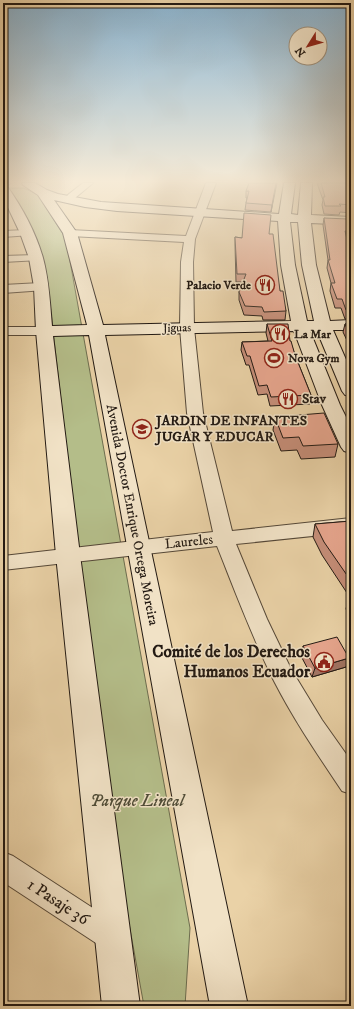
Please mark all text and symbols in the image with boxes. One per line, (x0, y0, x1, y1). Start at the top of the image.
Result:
north arrow (288, 26, 328, 66)
text: N (293, 44, 309, 59)
restaurant icon: Palacio Verde (254, 274, 276, 296)
place label: Palacio Verde (186, 278, 251, 293)
street label: Jiguas (162, 320, 191, 336)
restaurant icon: La Mar (269, 323, 291, 345)
place label: La Mar (294, 327, 331, 342)
sports icon: Nova Gym (263, 347, 285, 369)
place label: Nova Gym (288, 351, 340, 366)
restaurant icon: Stav (277, 388, 299, 410)
place label: Stav (302, 390, 327, 408)
street label: Avenida Doctor Enrique Ortega Moreira (102, 403, 162, 627)
place label: JARDIN DE INFANTES JUGAR Y EDUCAR (154, 412, 307, 446)
school or university icon: JARDIN DE INFANTES JUGAR Y EDUCAR (131, 418, 153, 440)
street label: Laureles (164, 530, 214, 553)
place label: Comité de los Derechos Humanos Ecuador (152, 641, 311, 683)
public building icon: Comité de los Derechos Humanos Ecuador (313, 651, 335, 673)
park label: Parque Lineal (90, 790, 186, 812)
street label: 1 Pasaje 36 (23, 874, 94, 931)

